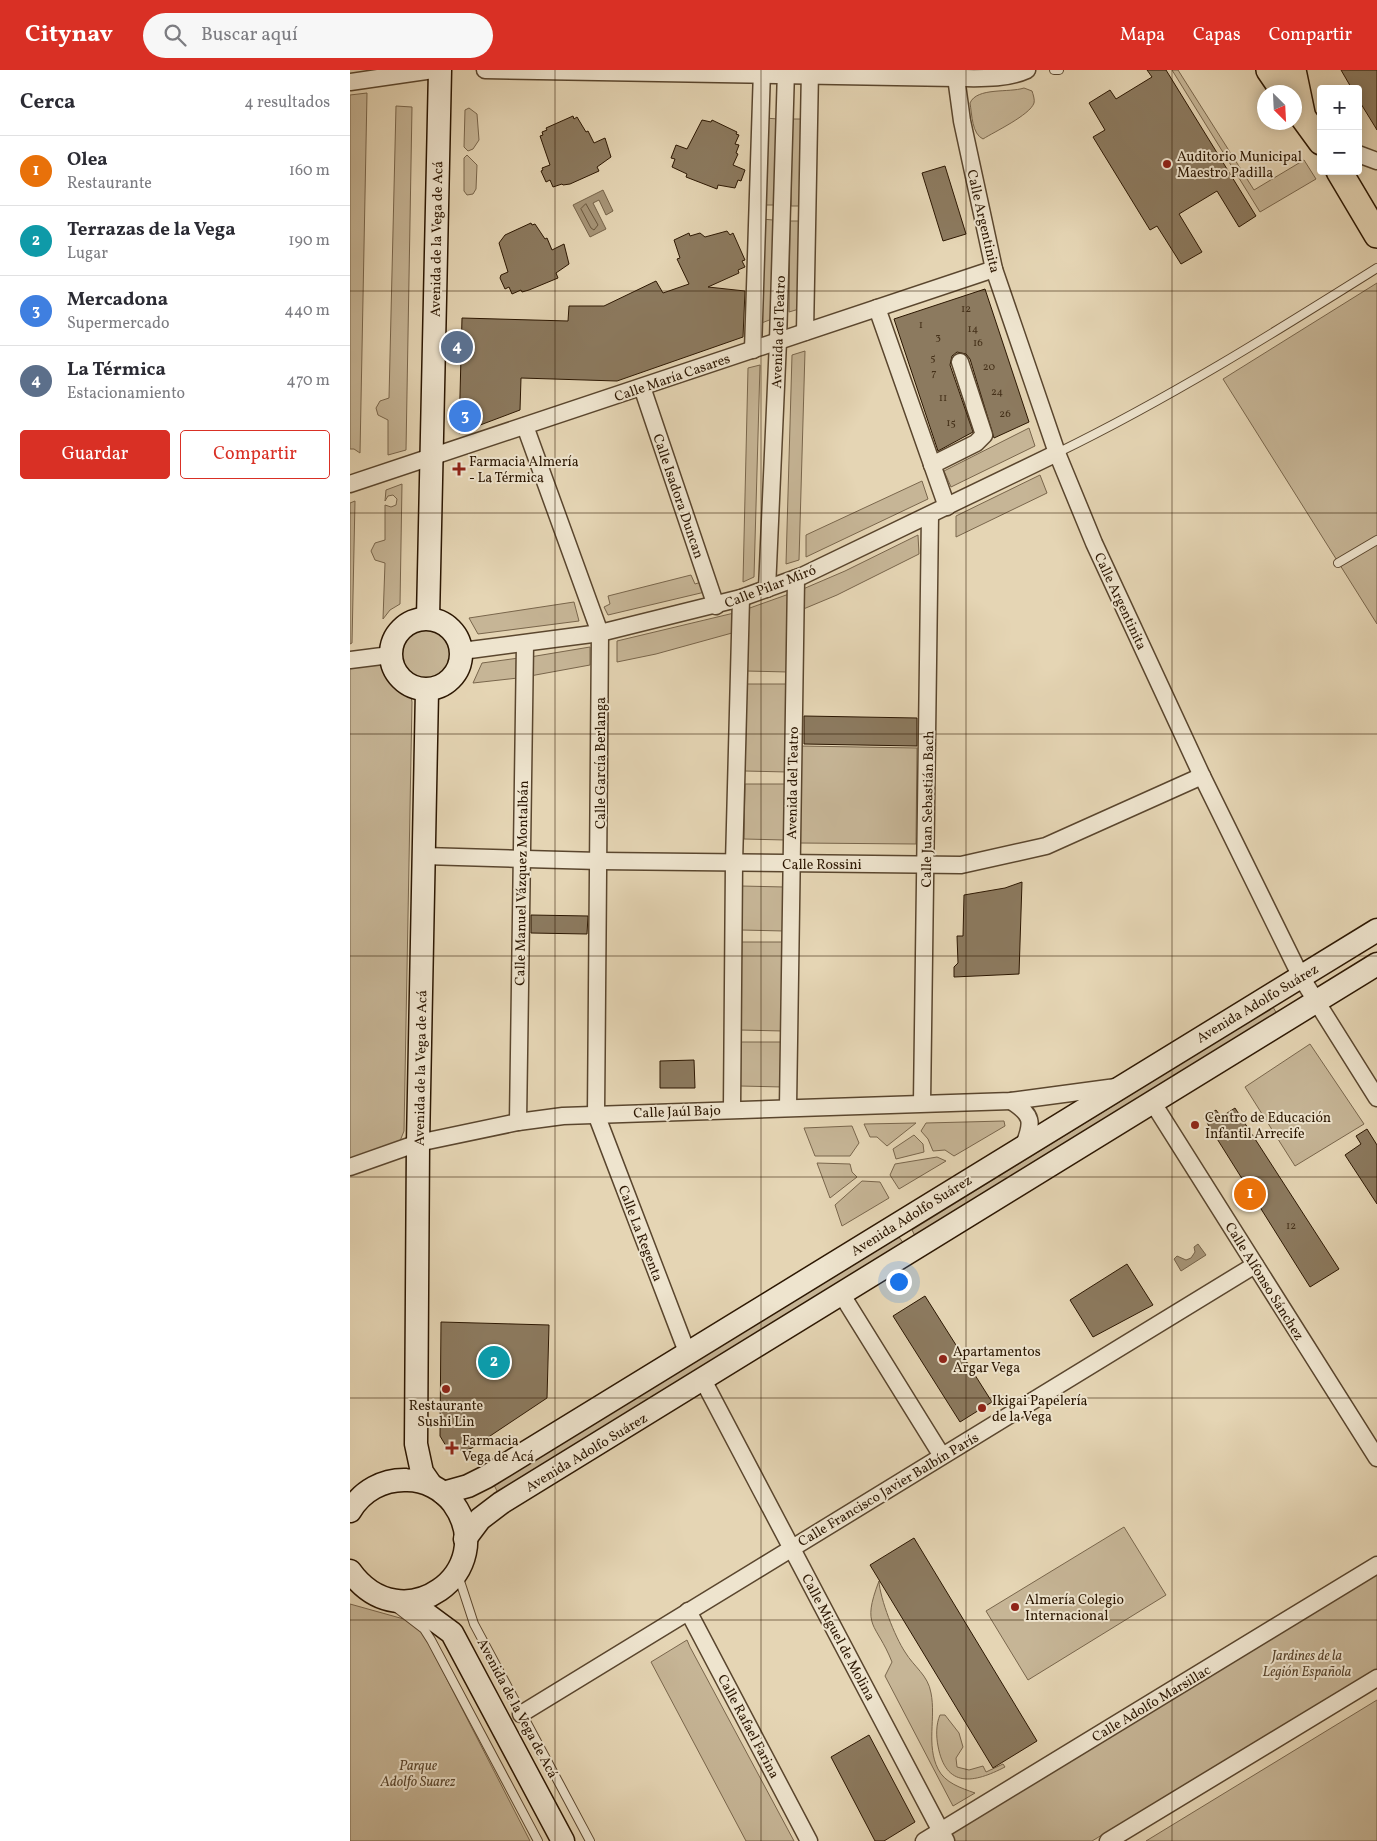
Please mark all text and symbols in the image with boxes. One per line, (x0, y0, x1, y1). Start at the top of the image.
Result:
search box (143, 13, 493, 58)
text: Citynav (25, 18, 113, 52)
icon: search (161, 21, 189, 49)
text: Buscar aquí (201, 22, 298, 48)
text: Mapa (1120, 23, 1165, 48)
text: Capas (1193, 23, 1241, 48)
text: Compartir (1269, 23, 1352, 48)
north arrow (1257, 85, 1302, 130)
map controls (1317, 85, 1362, 175)
button: + (1317, 85, 1362, 130)
text: Cerca (20, 88, 75, 117)
text: 4 resultados (244, 92, 330, 114)
button: − (1317, 130, 1362, 175)
text: Olea (67, 147, 108, 173)
place label: Auditorio Municipal Maestro Padilla (1177, 148, 1302, 183)
marker: Auditorio Municipal Maestro Padilla (1161, 158, 1173, 170)
text: 1 (33, 160, 39, 182)
text: 160 m (289, 160, 330, 182)
street label: Avenida de la Vega de Acá (427, 161, 448, 317)
street label: Calle Argentinita (961, 168, 1004, 275)
text: Restaurante (67, 173, 152, 195)
text: Terrazas de la Vega (67, 217, 236, 243)
text: 2 (32, 230, 40, 252)
text: 190 m (288, 230, 330, 252)
text: Lugar (67, 243, 108, 265)
street label: Avenida del Teatro (768, 275, 791, 389)
text: Mercadona (67, 287, 168, 313)
text: 3 (32, 300, 40, 322)
text: 440 m (284, 300, 330, 322)
house number: 12 (961, 302, 971, 317)
text: Supermercado (67, 313, 169, 335)
house number: 1 (919, 318, 923, 333)
house number: 14 (968, 322, 979, 337)
pin: 4 (441, 328, 473, 366)
house number: 3 (935, 330, 941, 345)
house number: 16 (973, 336, 983, 351)
street label: Calle María Casares (612, 350, 733, 407)
house number: 5 (930, 351, 936, 366)
text: La Térmica (67, 357, 166, 383)
house number: 20 (983, 360, 996, 375)
house number: 7 (931, 366, 937, 381)
text: 4 (31, 370, 41, 392)
text: 470 m (286, 370, 330, 392)
text: Estacionamiento (67, 383, 185, 405)
house number: 24 (991, 385, 1003, 400)
house number: 11 (939, 391, 947, 406)
pin: 3 (449, 397, 481, 435)
house number: 26 (999, 407, 1011, 422)
house number: 15 (946, 416, 956, 431)
button: Guardar (20, 430, 170, 479)
button: Compartir (180, 430, 330, 479)
street label: Calle Isadora Duncan (647, 432, 708, 561)
place label: Farmacia Almería - La Térmica (469, 453, 579, 488)
marker: Farmacia Almería - La Térmica (453, 463, 465, 475)
street label: Calle Argentinita (1089, 550, 1151, 653)
street label: Calle Pilar Miró (722, 561, 819, 614)
street label: Calle García Berlanga (592, 697, 611, 829)
street label: Avenida del Teatro (783, 726, 804, 840)
street label: Calle Juan Sebastián Bach (918, 730, 939, 888)
street label: Calle Manuel Vázquez Montalbán (511, 780, 534, 986)
street label: Calle Rossini (782, 856, 862, 875)
street label: Avenida Adolfo Suárez (1193, 960, 1322, 1048)
street label: Avenida de la Vega de Acá (411, 990, 432, 1146)
street label: Calle Jaúl Bajo (633, 1101, 721, 1124)
place label: Centro de Educación Infantil Arrecife (1205, 1109, 1331, 1144)
marker: Centro de Educación Infantil Arrecife (1189, 1119, 1201, 1131)
street label: Avenida Adolfo Suárez (848, 1171, 976, 1261)
pin: 1 (1234, 1175, 1266, 1213)
street label: Calle La Regenta (613, 1183, 667, 1284)
street label: Calle Alfonso Sánchez (1220, 1219, 1308, 1344)
house number: 12 (1286, 1219, 1296, 1234)
your location (886, 1269, 912, 1295)
pin: 2 (478, 1343, 510, 1381)
place label: Apartamentos Argar Vega (953, 1343, 1041, 1378)
marker: Apartamentos Argar Vega (937, 1353, 949, 1365)
marker: Restaurante Sushi Lin (440, 1383, 452, 1395)
place label: Ikigai Papelería de la Vega (992, 1392, 1088, 1427)
place label: Restaurante Sushi Lin (409, 1397, 484, 1432)
marker: Ikigai Papelería de la Vega (976, 1402, 988, 1414)
street label: Avenida Adolfo Suárez (522, 1409, 651, 1497)
street label: Calle Francisco Javier Balbín París (795, 1429, 983, 1552)
place label: Farmacia Vega de Acá (462, 1432, 534, 1467)
marker: Farmacia Vega de Acá (446, 1442, 458, 1454)
street label: Calle Miguel de Molina (796, 1571, 879, 1704)
place label: Almería Colegio Internacional (1025, 1591, 1124, 1626)
marker: Almería Colegio Internacional (1009, 1601, 1021, 1613)
street label: Avenida de la Vega de Acá (472, 1635, 562, 1782)
park label: Jardines de la Legión Española (1263, 1647, 1352, 1682)
street label: Calle Adolfo Marsillac (1089, 1661, 1215, 1747)
street label: Calle Rafael Farina (712, 1671, 783, 1782)
park label: Parque Adolfo Suarez (380, 1757, 456, 1792)

